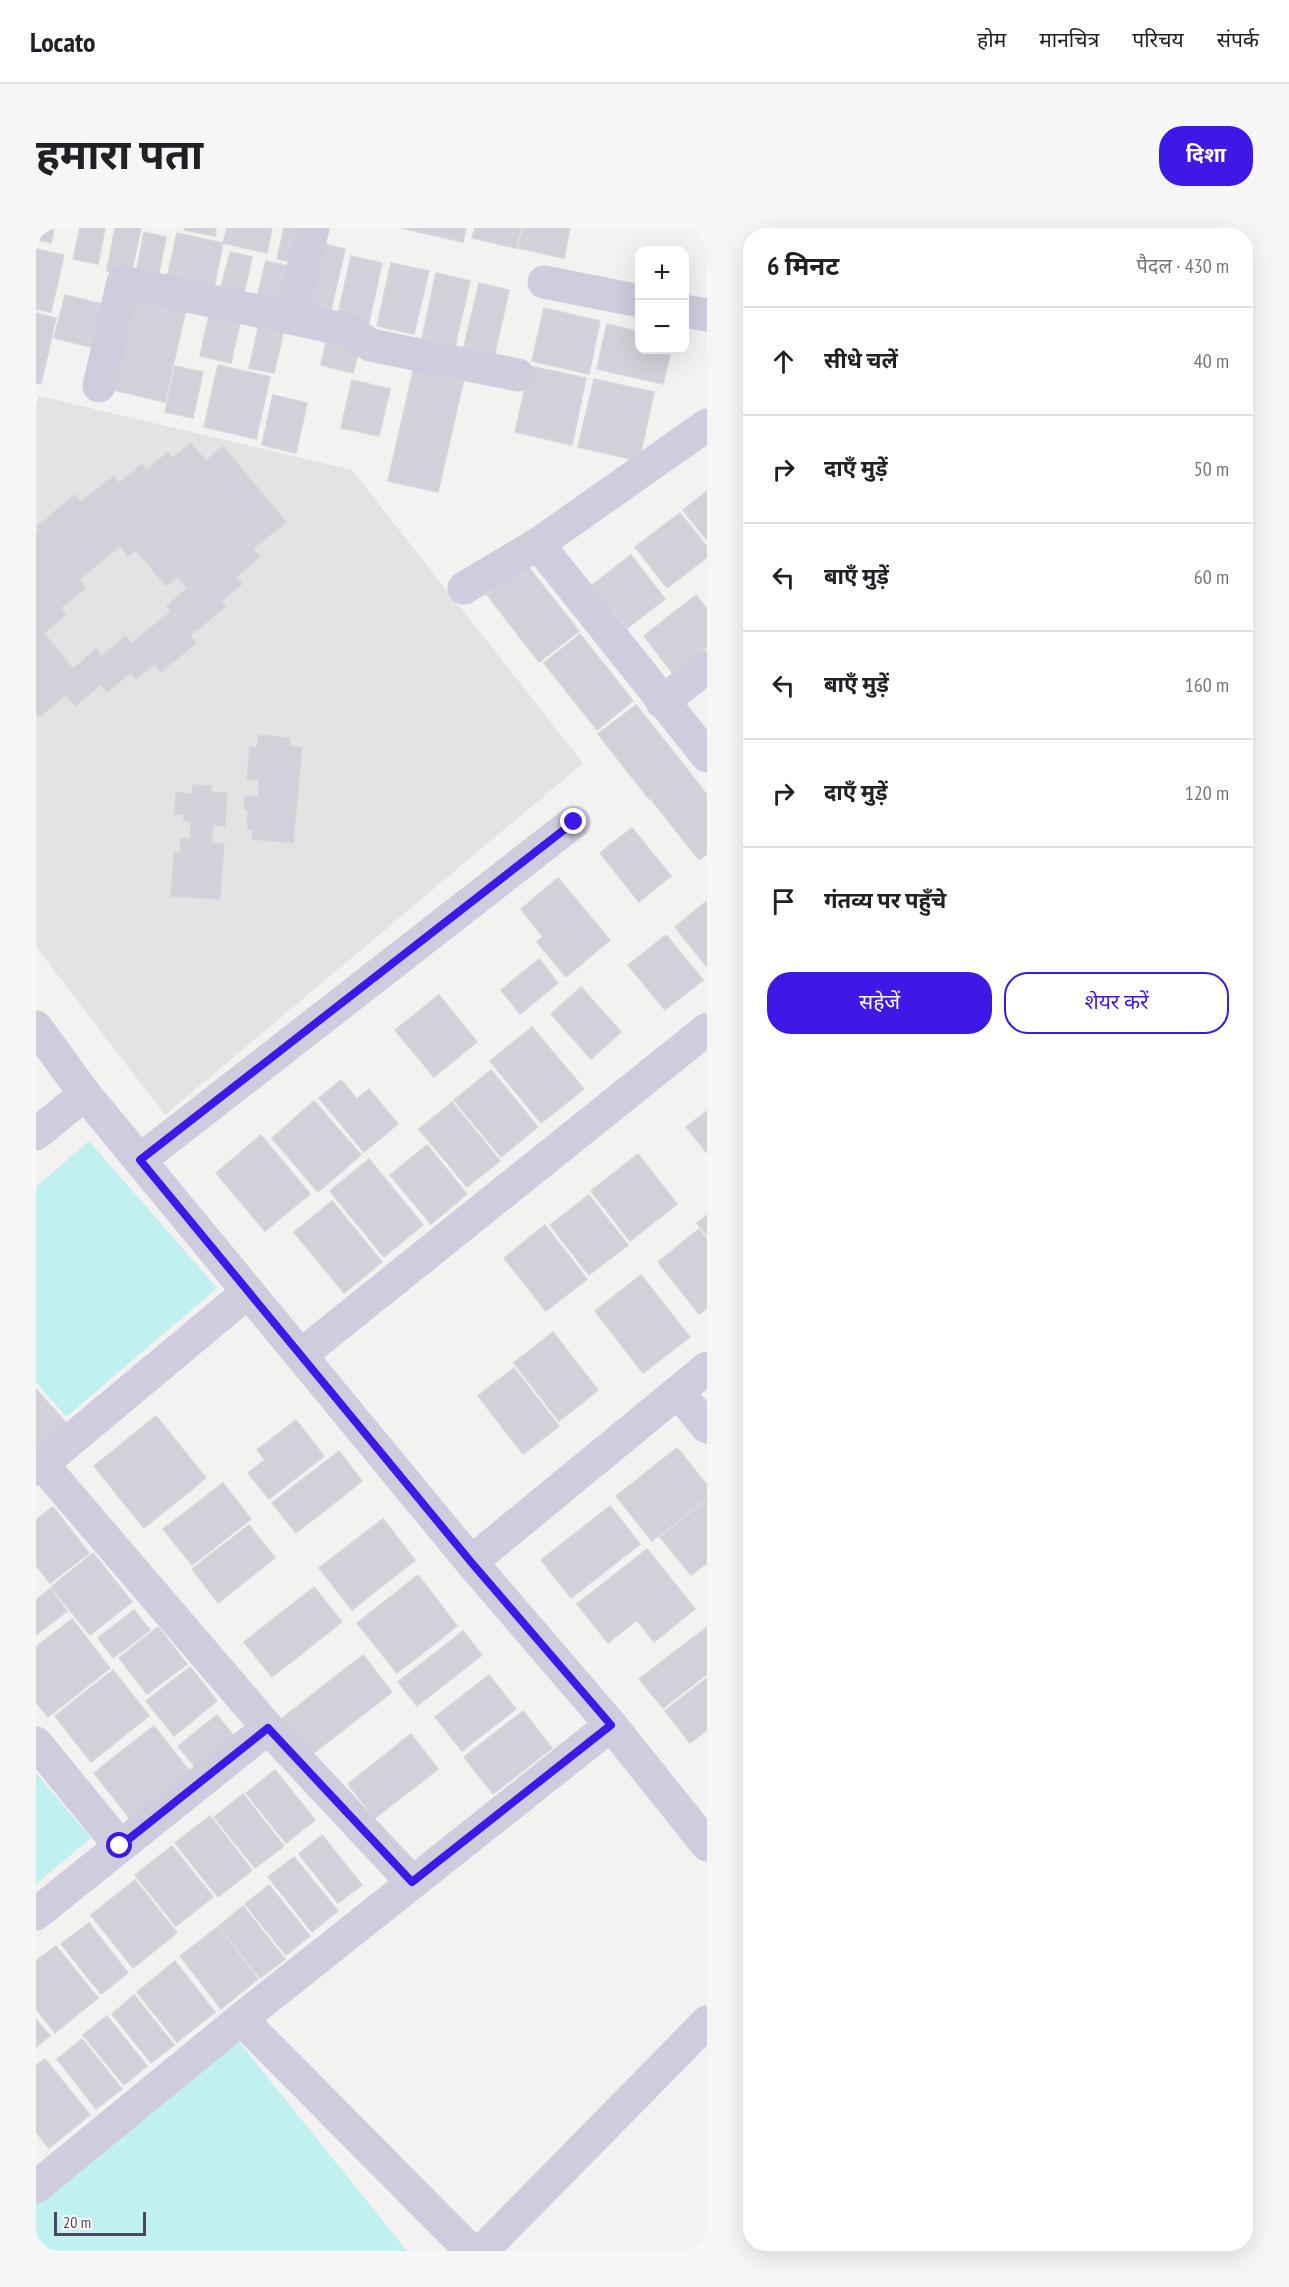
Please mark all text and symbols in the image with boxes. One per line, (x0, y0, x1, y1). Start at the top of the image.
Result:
text: Locato (30, 23, 96, 60)
text: होम (977, 26, 1006, 53)
text: मानचित्र (1039, 26, 1099, 53)
text: परिचय (1132, 26, 1184, 53)
text: संपर्क (1217, 26, 1259, 53)
text: हमारा पता (36, 126, 203, 181)
button: दिशा (1159, 126, 1253, 186)
map controls (635, 246, 689, 354)
button: + (635, 246, 689, 300)
text: 6 मिनट (767, 249, 839, 282)
text: पैदल · 430 m (1136, 253, 1229, 279)
button: − (635, 300, 689, 354)
icon: ahead (767, 345, 800, 378)
text: सीधे चलें (824, 346, 898, 374)
text: 40 m (1194, 348, 1229, 374)
icon: right (767, 453, 800, 486)
text: दाएँ मुड़ें (824, 454, 888, 482)
text: 50 m (1194, 456, 1229, 482)
icon: left (767, 561, 800, 594)
text: बाएँ मुड़ें (824, 562, 889, 590)
text: 60 m (1194, 564, 1229, 590)
icon: left (767, 669, 800, 702)
text: बाएँ मुड़ें (824, 670, 889, 698)
text: 160 m (1185, 672, 1229, 698)
icon: right (767, 777, 800, 810)
text: दाएँ मुड़ें (824, 778, 888, 806)
text: 120 m (1185, 780, 1229, 806)
route end (560, 808, 586, 834)
icon: arrive (767, 885, 800, 918)
text: गंतव्य पर पहुँचे (824, 886, 946, 914)
button: सहेजें (767, 972, 992, 1034)
button: शेयर करें (1004, 972, 1229, 1034)
route start (106, 1832, 132, 1858)
scale bar (54, 2209, 146, 2236)
text: 20 m (63, 2212, 91, 2232)

